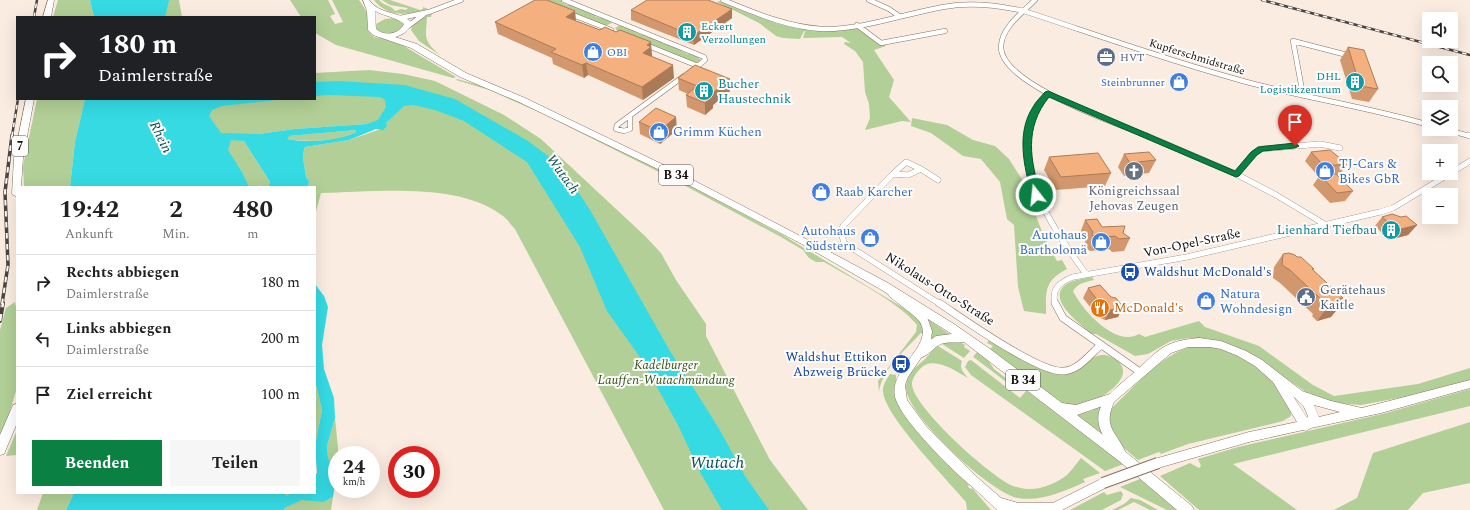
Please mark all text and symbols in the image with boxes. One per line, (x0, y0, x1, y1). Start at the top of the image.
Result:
map controls (1422, 12, 1458, 224)
button: sound (1422, 12, 1458, 48)
place label: Eckert Verzollungen (701, 18, 766, 48)
building icon: Eckert Verzollungen (676, 21, 698, 43)
text: 180 m (98, 23, 177, 66)
icon: right (32, 32, 84, 84)
street label: Kupferschmidstraße (1147, 34, 1247, 80)
shop icon: OBI (582, 41, 604, 63)
place label: OBI (607, 44, 627, 61)
office icon: HVT (1095, 46, 1117, 68)
place label: HVT (1120, 49, 1144, 66)
button: search (1422, 56, 1458, 92)
text: Daimlerstraße (98, 62, 213, 89)
place label: DHL Logistikzentrum (1260, 68, 1342, 98)
shop icon: Steinbrunner (1168, 71, 1190, 93)
building icon: DHL Logistikzentrum (1344, 71, 1366, 93)
place label: Bucher Haustechnik (718, 74, 791, 109)
place label: Steinbrunner (1101, 74, 1166, 91)
building icon: Bucher Haustechnik (693, 80, 715, 102)
button: layers (1422, 100, 1458, 136)
pin (1278, 105, 1312, 146)
icon: arrive (1284, 111, 1306, 133)
water label: Rhein (144, 117, 178, 157)
shop icon: Grimm Küchen (648, 121, 670, 143)
place label: Grimm Küchen (673, 122, 762, 142)
road number: 7 (12, 136, 28, 156)
button: + (1422, 144, 1458, 180)
water label: Wutach (541, 150, 585, 198)
place label: TJ-Cars & Bikes GbR (1339, 154, 1400, 189)
church icon: Königreichssaal Jehovas Zeugen (1123, 160, 1145, 182)
shop icon: TJ-Cars & Bikes GbR (1314, 160, 1336, 182)
road number: B 34 (659, 165, 693, 185)
position arrow (1015, 174, 1057, 216)
shop icon: Raab Karcher (810, 181, 832, 203)
place label: Königreichssaal Jehovas Zeugen (1088, 181, 1180, 216)
place label: Raab Karcher (835, 182, 913, 202)
button: − (1422, 188, 1458, 224)
text: 19:42 (59, 192, 119, 228)
text: 2 (169, 192, 183, 228)
text: 480 (233, 192, 273, 228)
building icon: Lienhard Tiefbau (1380, 219, 1402, 241)
place label: Lienhard Tiefbau (1277, 220, 1377, 240)
place label: Autohaus Südstern (801, 221, 856, 256)
street label: Von-Opel-Straße (1142, 223, 1242, 263)
text: Ankunft (65, 224, 113, 244)
text: Min. (162, 224, 190, 244)
text: m (247, 224, 258, 244)
place label: Autohaus Bartholomä (1019, 225, 1088, 260)
shop icon: Autohaus Südstern (859, 227, 881, 249)
shop icon: Autohaus Bartholomä (1090, 231, 1112, 253)
street label: Nikolaus-Otto-Straße (881, 247, 999, 331)
text: Rechts abbiegen (66, 261, 179, 284)
bus stop icon: Waldshut McDonald's (1119, 261, 1141, 283)
place label: Waldshut McDonald's (1144, 262, 1272, 282)
text: 180 m (261, 271, 300, 294)
icon: right (32, 272, 54, 294)
place label: Gerätehaus Kaitle (1320, 280, 1386, 315)
text: Daimlerstraße (66, 284, 149, 304)
place label: Natura Wohndesign (1220, 284, 1293, 319)
public building icon: Gerätehaus Kaitle (1295, 286, 1317, 308)
shop icon: Natura Wohndesign (1195, 290, 1217, 312)
restaurant icon: McDonald's (1089, 297, 1111, 319)
place label: McDonald's (1114, 298, 1184, 318)
text: Links abbiegen (66, 317, 171, 340)
text: 200 m (261, 327, 300, 350)
icon: left (32, 328, 54, 350)
text: Daimlerstraße (66, 340, 149, 360)
place label: Waldshut Ettikon Abzweig Brücke (785, 347, 887, 382)
bus stop icon: Waldshut Ettikon Abzweig Brücke (890, 353, 912, 375)
park label: Kadelburger Lauffen-Wutachmündung (598, 355, 736, 390)
road number: B 34 (1006, 370, 1040, 390)
text: Ziel erreicht (66, 383, 152, 406)
text: 100 m (261, 383, 300, 406)
icon: arrive (32, 384, 54, 406)
button: Beenden (32, 440, 162, 486)
button: Teilen (170, 440, 300, 486)
speed limit sign: 30 (388, 446, 440, 498)
water label: Wutach (690, 450, 744, 476)
text: 24 (343, 452, 365, 482)
text: km/h (343, 474, 365, 490)

